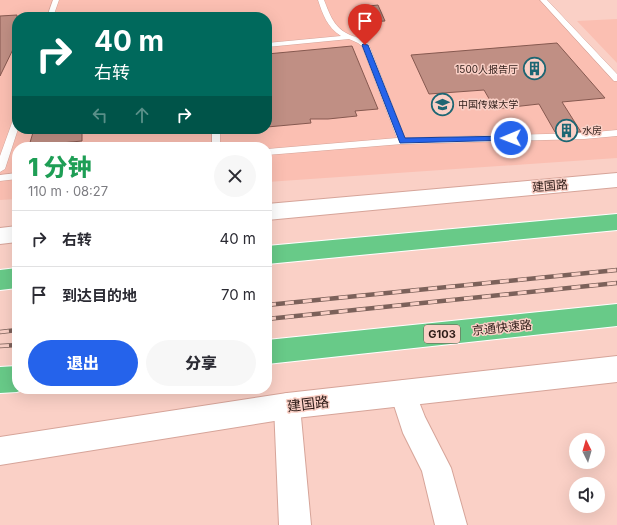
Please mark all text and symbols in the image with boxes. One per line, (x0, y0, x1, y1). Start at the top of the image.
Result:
pin (348, 4, 382, 45)
icon: arrive (354, 10, 376, 32)
text: 40 m (94, 24, 164, 58)
icon: right (28, 28, 80, 80)
building icon: 1500人报告厅 (521, 56, 547, 82)
text: 右转 (94, 62, 130, 83)
place label: 1500人报告厅 (455, 63, 518, 75)
school or university icon: 中国传媒大学 (429, 91, 455, 117)
place label: 中国传媒大学 (458, 98, 518, 110)
icon: left (89, 104, 111, 126)
icon: ahead (131, 104, 153, 126)
icon: right (173, 104, 195, 126)
position arrow (490, 117, 532, 159)
building icon: 水房 (554, 117, 580, 143)
place label: 水房 (582, 124, 602, 136)
text: 1 分钟 (28, 153, 92, 182)
button: close (214, 155, 256, 197)
street label: 建国路 (531, 176, 569, 195)
text: 110 m · 08:27 (28, 183, 108, 199)
icon: right (28, 228, 50, 250)
text: 40 m (219, 229, 256, 248)
text: 右转 (62, 230, 92, 249)
icon: arrive (28, 284, 50, 306)
text: 70 m (221, 285, 256, 304)
text: 到达目的地 (62, 286, 137, 305)
street label: 京通快速路 (471, 317, 533, 338)
road number: G103 (424, 325, 460, 343)
button: 退出 (28, 340, 138, 386)
button: 分享 (146, 340, 256, 386)
street label: 建国路 (286, 393, 330, 414)
north arrow (569, 433, 605, 469)
map controls (569, 433, 605, 513)
button: sound (569, 477, 605, 513)

